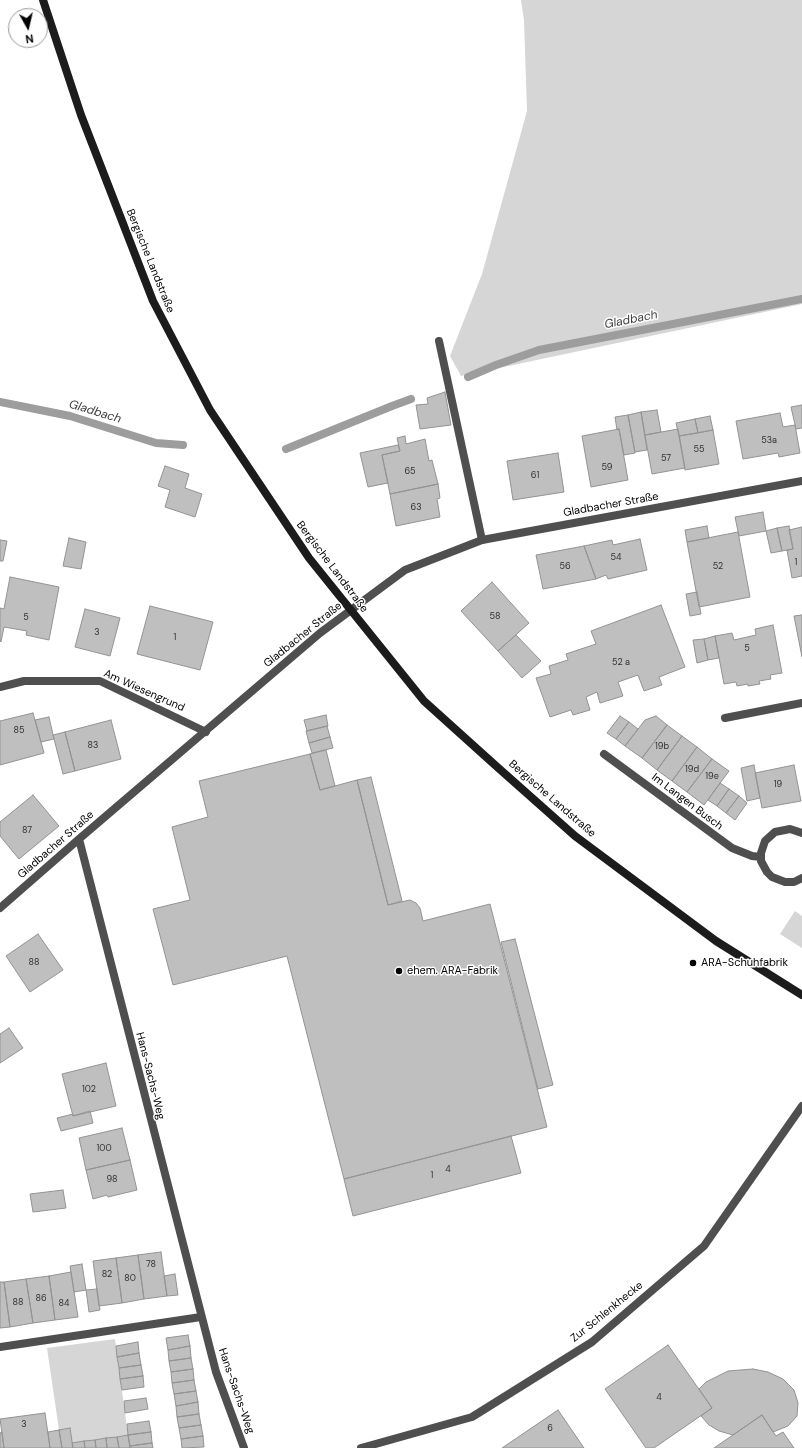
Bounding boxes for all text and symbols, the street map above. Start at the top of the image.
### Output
north arrow [8,8,48,48]
text: N [25,31,34,46]
street label: Bergische Landstraße [123,207,177,315]
water label: Gladbach [603,308,659,332]
water label: Gladbach [67,397,123,427]
house number: 53a [761,436,777,446]
house number: 55 [694,445,704,455]
house number: 57 [661,454,671,464]
house number: 59 [602,463,612,473]
house number: 65 [405,467,415,477]
house number: 61 [531,471,539,481]
street label: Gladbacher Straße [562,490,660,520]
house number: 63 [411,503,421,513]
street label: Bergische Landstraße [293,519,371,615]
house number: 54 [611,553,621,563]
house number: 1 [795,558,797,568]
house number: 56 [559,562,571,572]
house number: 52 [713,562,723,572]
street label: Gladbacher Straße [261,600,345,670]
house number: 58 [490,612,500,622]
house number: 5 [23,613,29,623]
house number: 3 [94,628,100,638]
house number: 1 [174,633,176,643]
house number: 5 [744,644,750,654]
house number: 52 a [612,658,630,668]
street label: Am Wiesengrund [101,667,187,715]
house number: 85 [14,726,24,736]
house number: 83 [88,741,98,751]
house number: 19b [655,742,669,752]
street label: Bergische Landstraße [506,758,598,840]
house number: 19d [685,765,699,775]
street label: Im Langen Busch [649,771,725,833]
house number: 19e [705,772,719,782]
house number: 19 [774,780,782,790]
street label: Gladbacher Straße [15,808,97,882]
house number: 87 [22,826,32,836]
place label: ARA-Schuhfabrik [701,956,788,970]
house number: 88 [29,958,39,968]
marker: ARA-Schuhfabrik [688,958,698,968]
place label: ehem. ARA-Fabrik [407,964,498,978]
marker: ehem. ARA-Fabrik [394,966,404,976]
street label: Hans-Sachs-Weg [133,1031,167,1121]
house number: 102 [82,1085,96,1095]
house number: 100 [96,1144,112,1154]
house number: 4 [445,1165,451,1175]
house number: 1 [431,1171,433,1181]
house number: 98 [107,1175,117,1185]
house number: 78 [146,1260,156,1270]
house number: 82 [102,1270,112,1280]
house number: 80 [124,1274,136,1284]
street label: Zur Schlenkhecke [568,1279,646,1345]
house number: 86 [35,1294,47,1304]
house number: 88 [13,1298,23,1308]
house number: 84 [59,1299,69,1309]
street label: Hans-Sachs-Weg [215,1346,257,1436]
house number: 4 [656,1393,662,1403]
house number: 3 [21,1420,27,1430]
house number: 6 [547,1424,553,1434]

